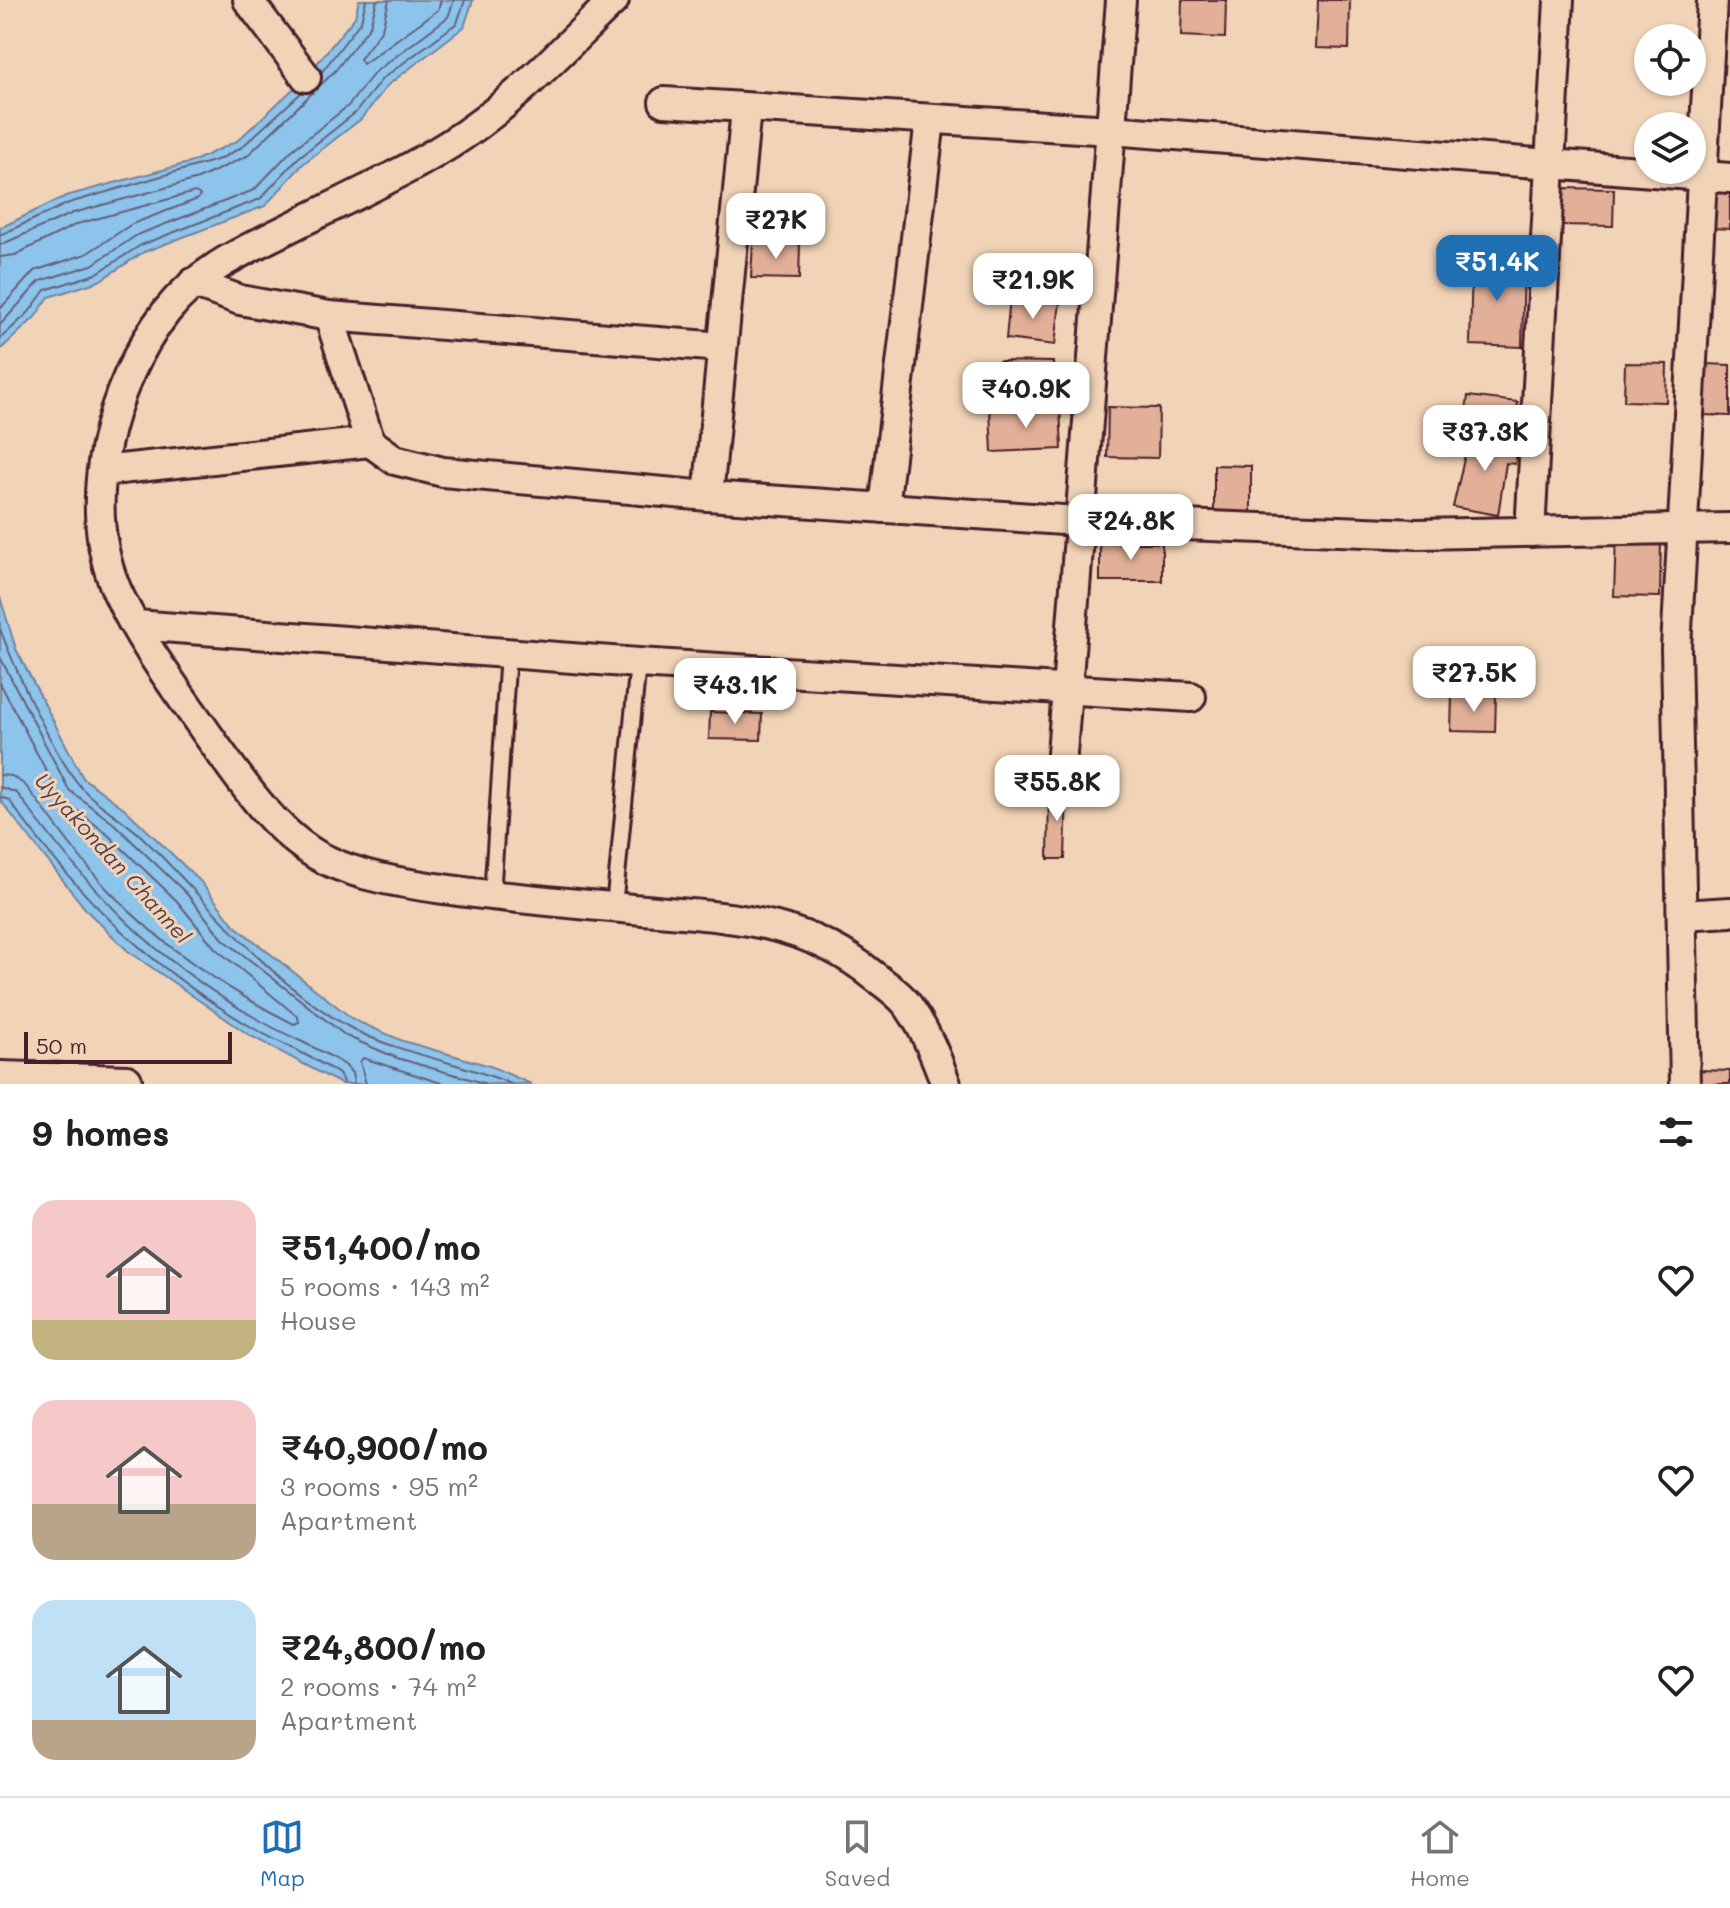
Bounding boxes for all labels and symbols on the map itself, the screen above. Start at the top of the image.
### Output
pin: ₹27K [729,193,823,261]
pin: ₹51.4K [1432,235,1562,303]
pin: ₹21.9K [968,253,1098,321]
pin: ₹40.9K [961,362,1091,430]
pin: ₹37.3K [1420,405,1550,473]
pin: ₹24.8K [1066,494,1196,562]
pin: ₹27.5K [1409,646,1539,714]
pin: ₹43.1K [670,658,800,726]
pin: ₹55.8K [992,755,1122,823]
water label: Uyyakondan Channel [29,766,198,950]
scale bar [24,1028,232,1064]

